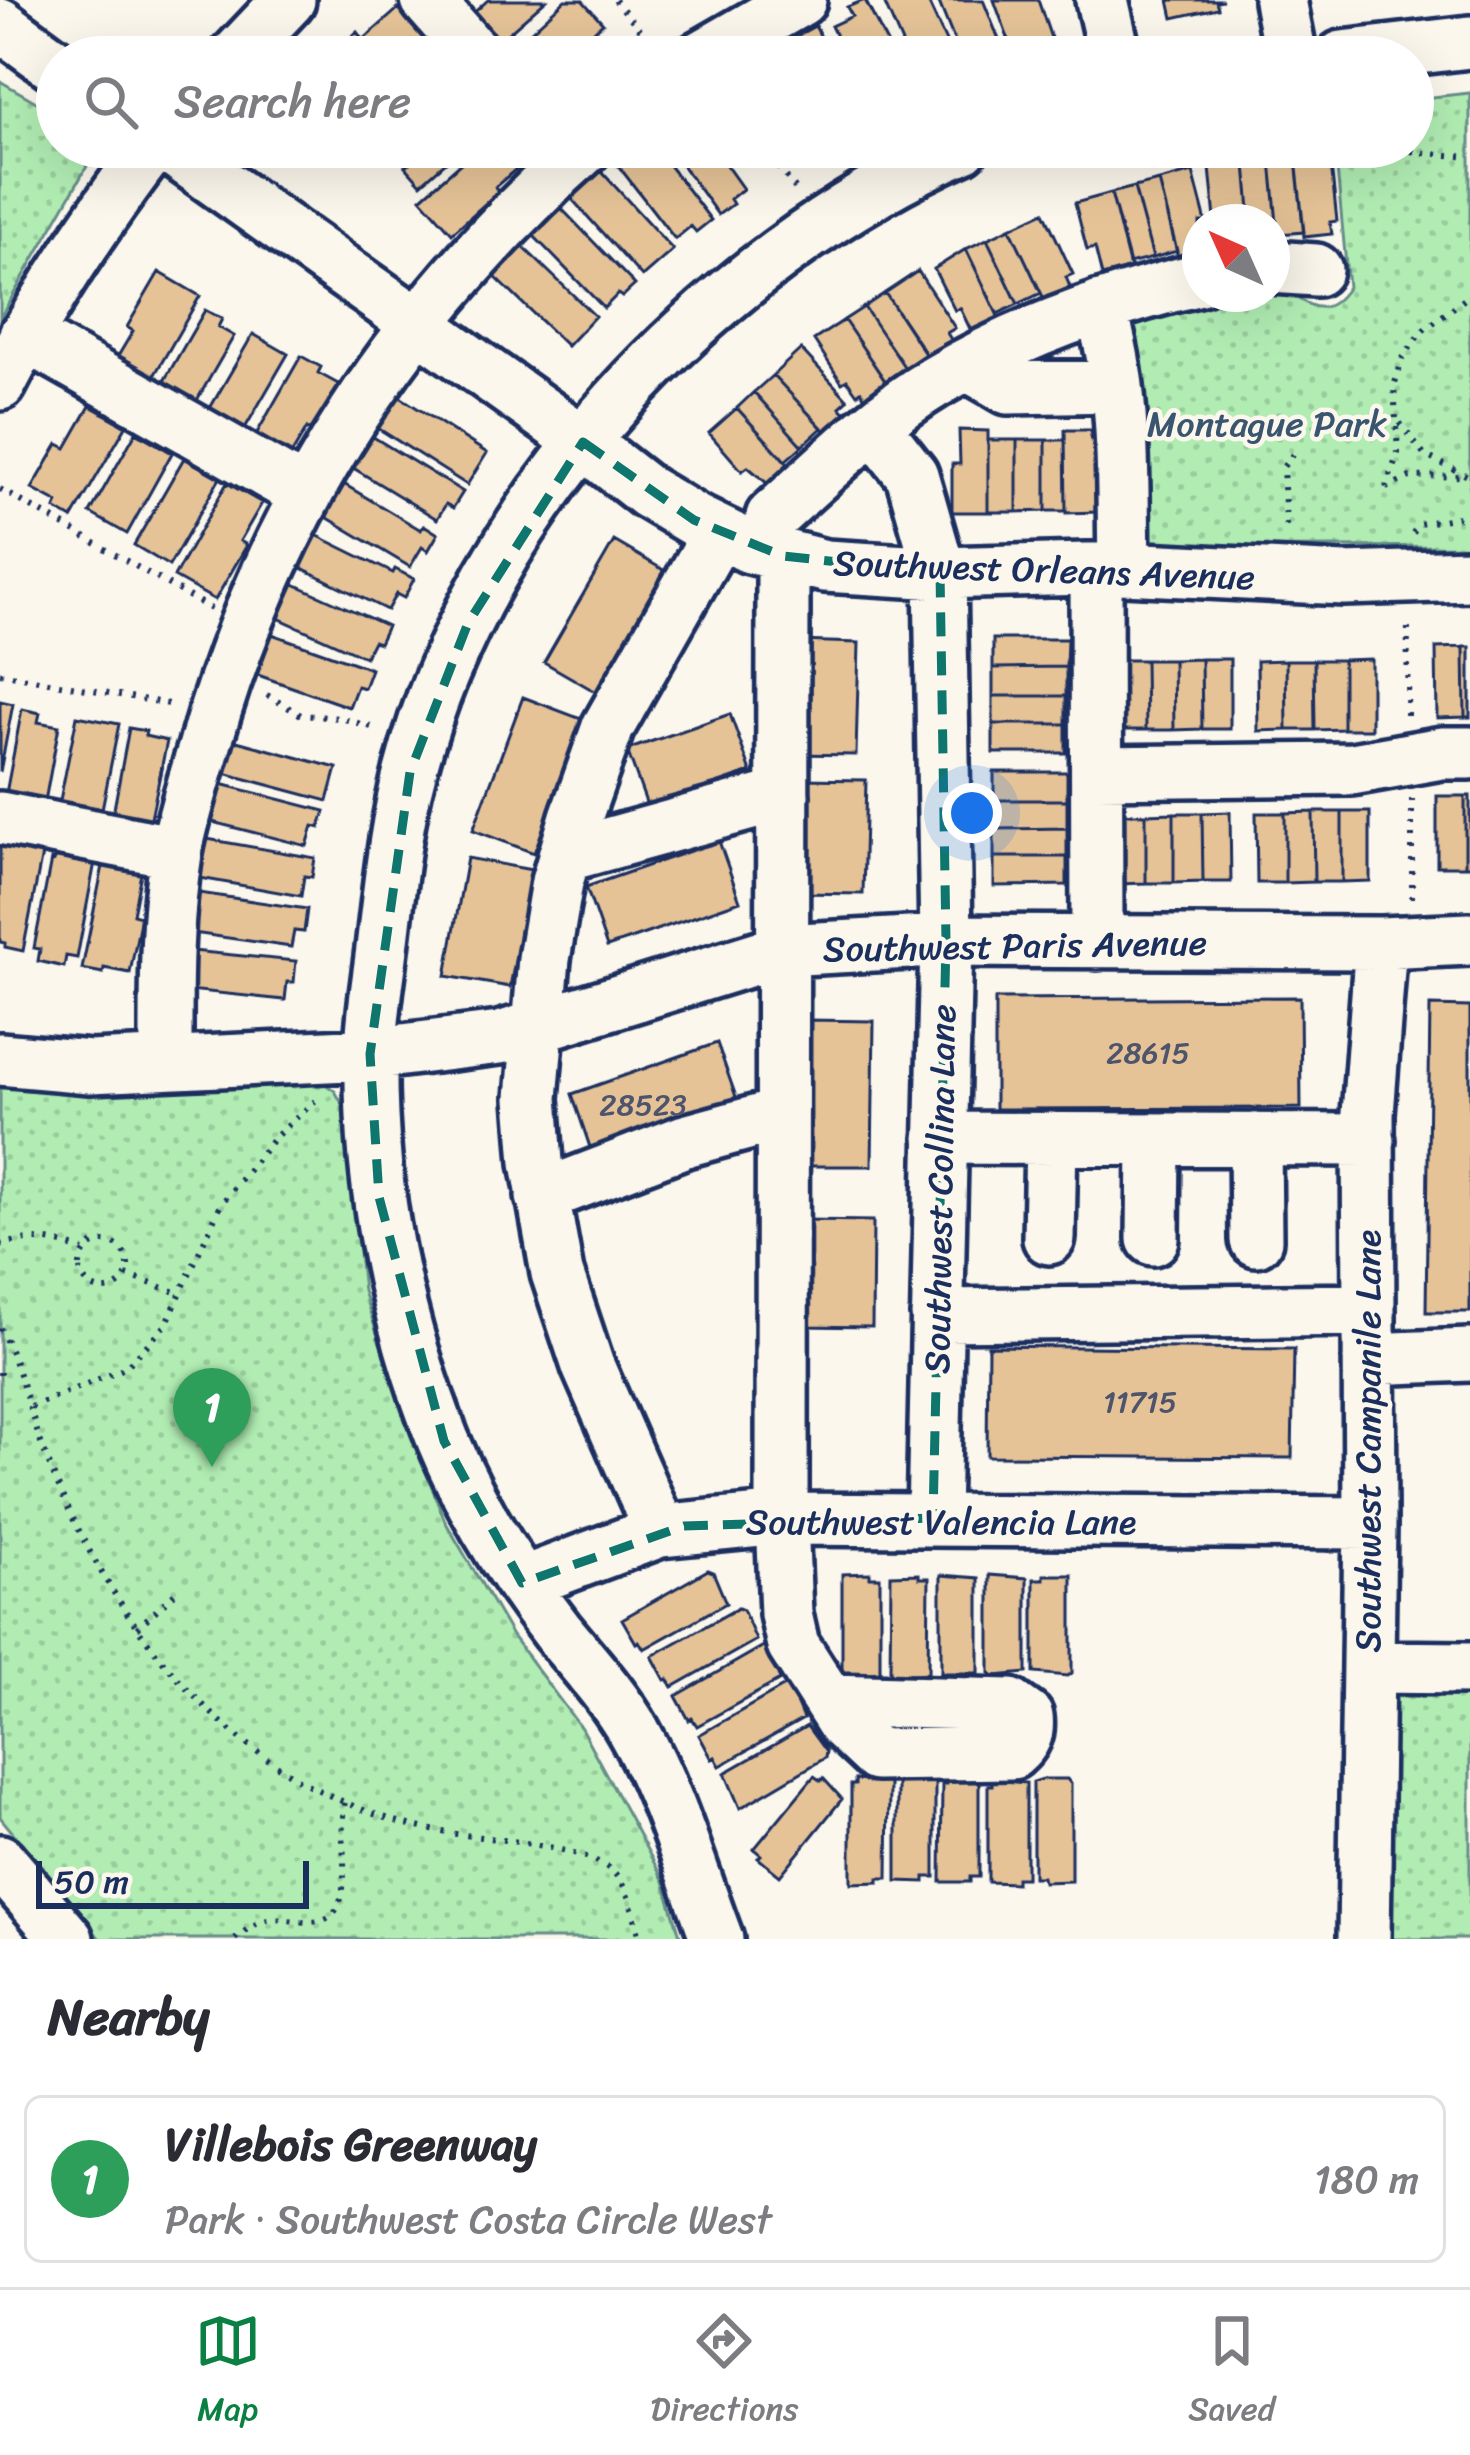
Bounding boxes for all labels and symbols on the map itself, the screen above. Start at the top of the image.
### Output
north arrow [1182,204,1290,312]
park label: Montague Park [1147,392,1387,456]
street label: Southwest Orleans Avenue [832,531,1256,609]
your location [942,783,1002,843]
street label: Southwest Paris Avenue [822,911,1208,981]
street label: Southwest Collina Lane [905,1004,975,1374]
house number: 28615 [1106,1026,1190,1080]
house number: 28523 [599,1078,687,1132]
street label: Southwest Campanile Lane [1336,1230,1400,1652]
pin: 1 [173,1368,251,1467]
house number: 11715 [1103,1375,1177,1429]
street label: Southwest Valencia Lane [746,1490,1136,1554]
scale bar [36,1855,309,1908]

